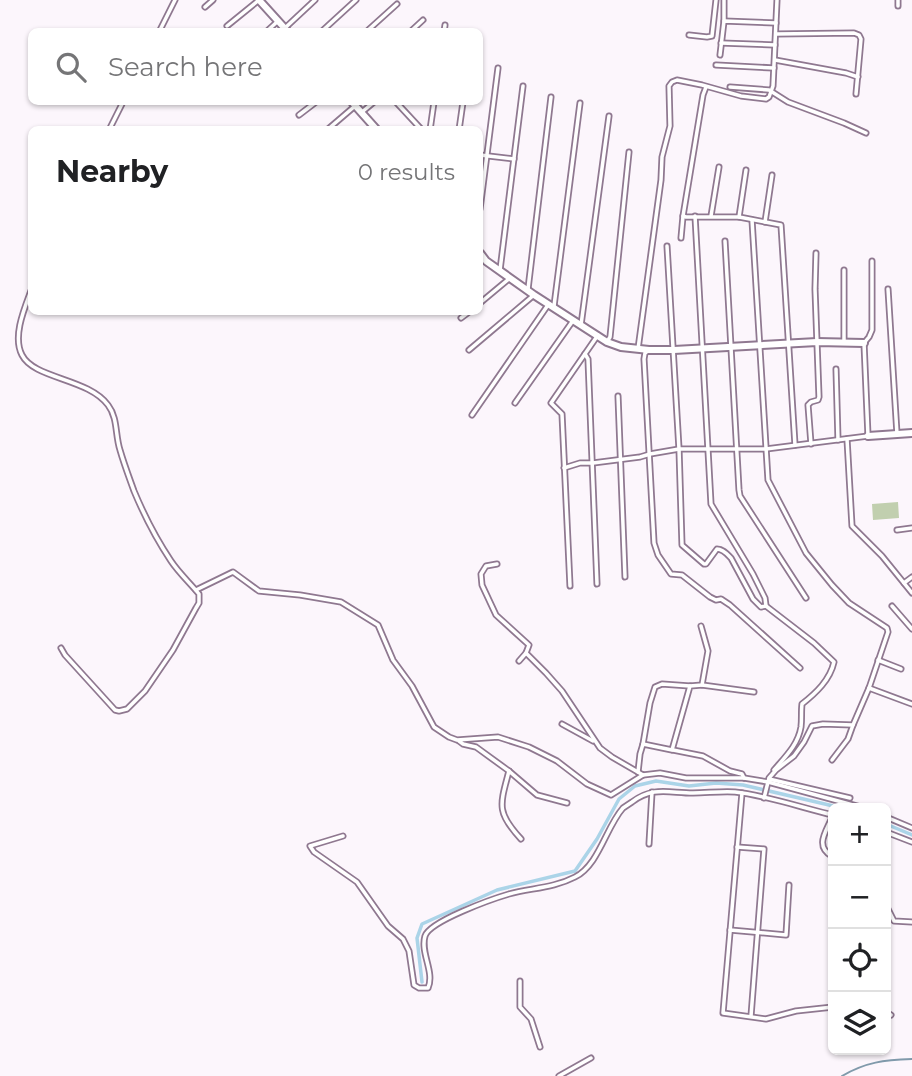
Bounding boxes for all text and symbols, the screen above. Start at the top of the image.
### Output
search box [28,28,483,105]
icon: search [52,48,90,86]
text: Search here [108,51,263,83]
text: Nearby [56,153,168,190]
text: 0 results [358,158,455,186]
map controls [828,803,891,1055]
button: + [828,803,891,866]
button: − [828,866,891,929]
button: locate [828,929,891,992]
button: layers [828,992,891,1055]

